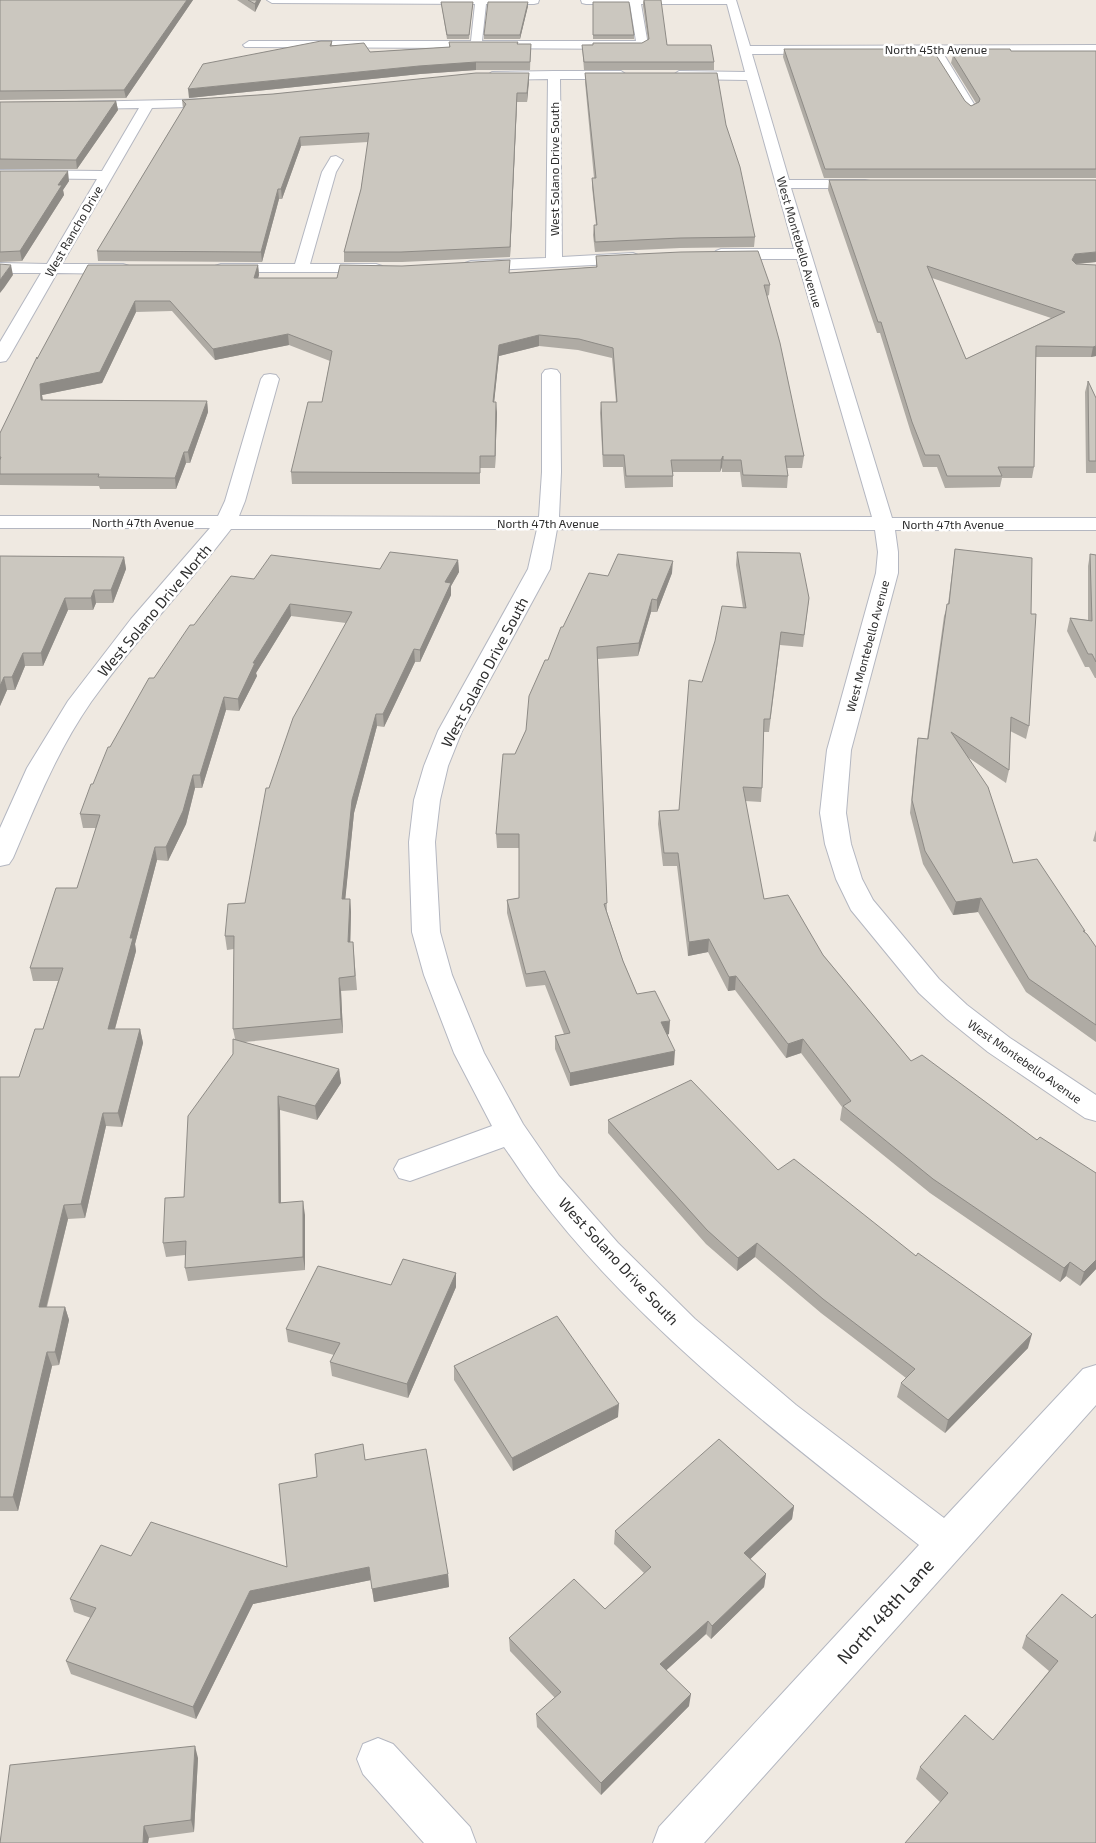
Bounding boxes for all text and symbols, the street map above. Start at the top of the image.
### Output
street label: North 45th Avenue [885,42,987,56]
street label: West Solano Drive South [547,102,561,236]
street label: West Montebello Avenue [775,175,825,309]
street label: West Rancho Drive [41,183,105,279]
street label: North 47th Avenue [92,515,194,529]
street label: North 47th Avenue [497,516,599,530]
street label: North 47th Avenue [902,517,1004,531]
street label: West Solano Drive North [93,540,215,680]
street label: West Montebello Avenue [843,578,891,714]
street label: West Solano Drive South [437,594,531,750]
street label: West Montebello Avenue [965,1016,1085,1106]
street label: West Solano Drive South [555,1194,683,1328]
street label: North 48th Lane [832,1554,938,1668]

